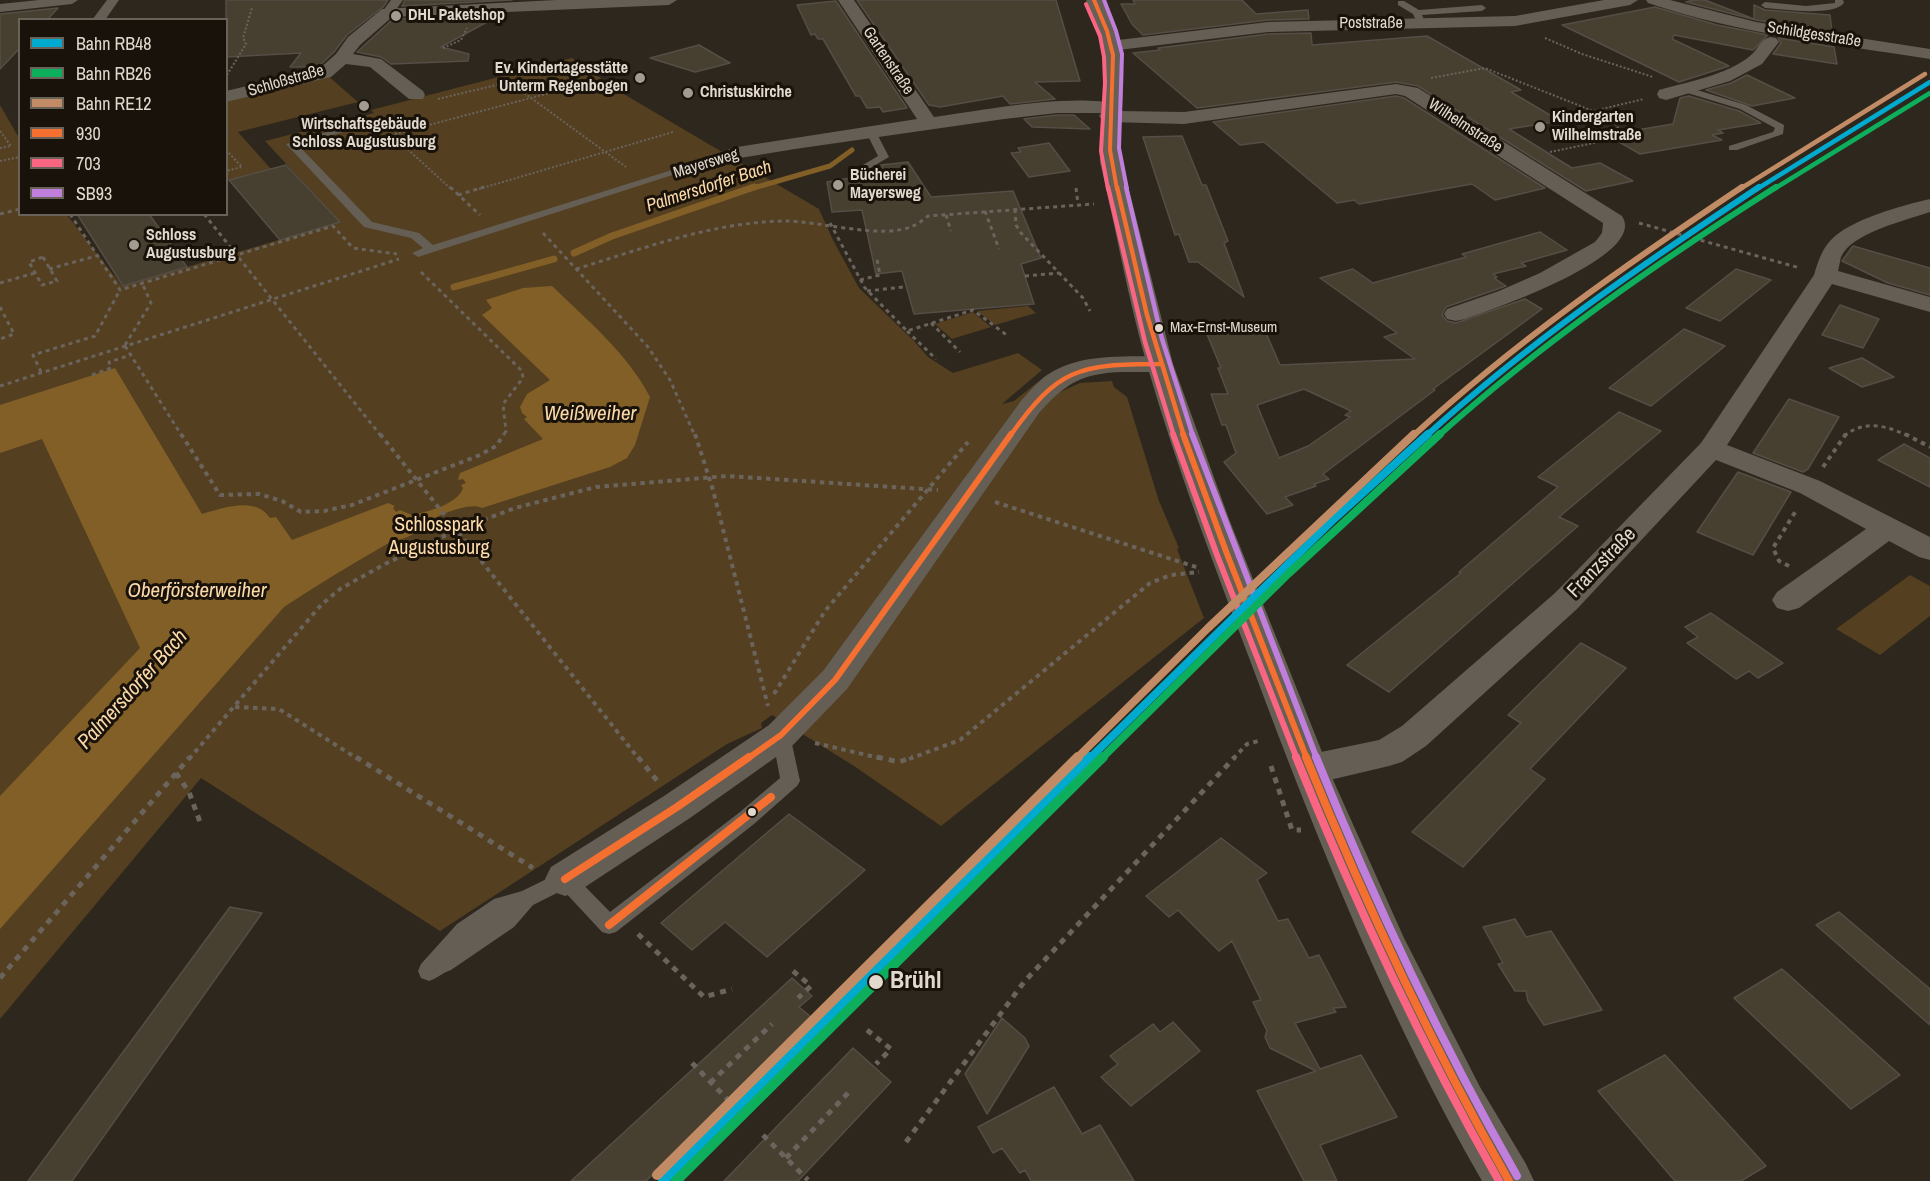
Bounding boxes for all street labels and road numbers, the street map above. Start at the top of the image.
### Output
street label: Poststraße [1339,14,1403,34]
street label: Schildgesstraße [1766,18,1862,52]
street label: Gartenstraße [858,24,918,98]
street label: Schloßstraße [246,61,326,101]
street label: Wilhelmstraße [1424,95,1506,157]
street label: Mayersweg [671,145,741,183]
street label: Franzstraße [1563,523,1641,603]

